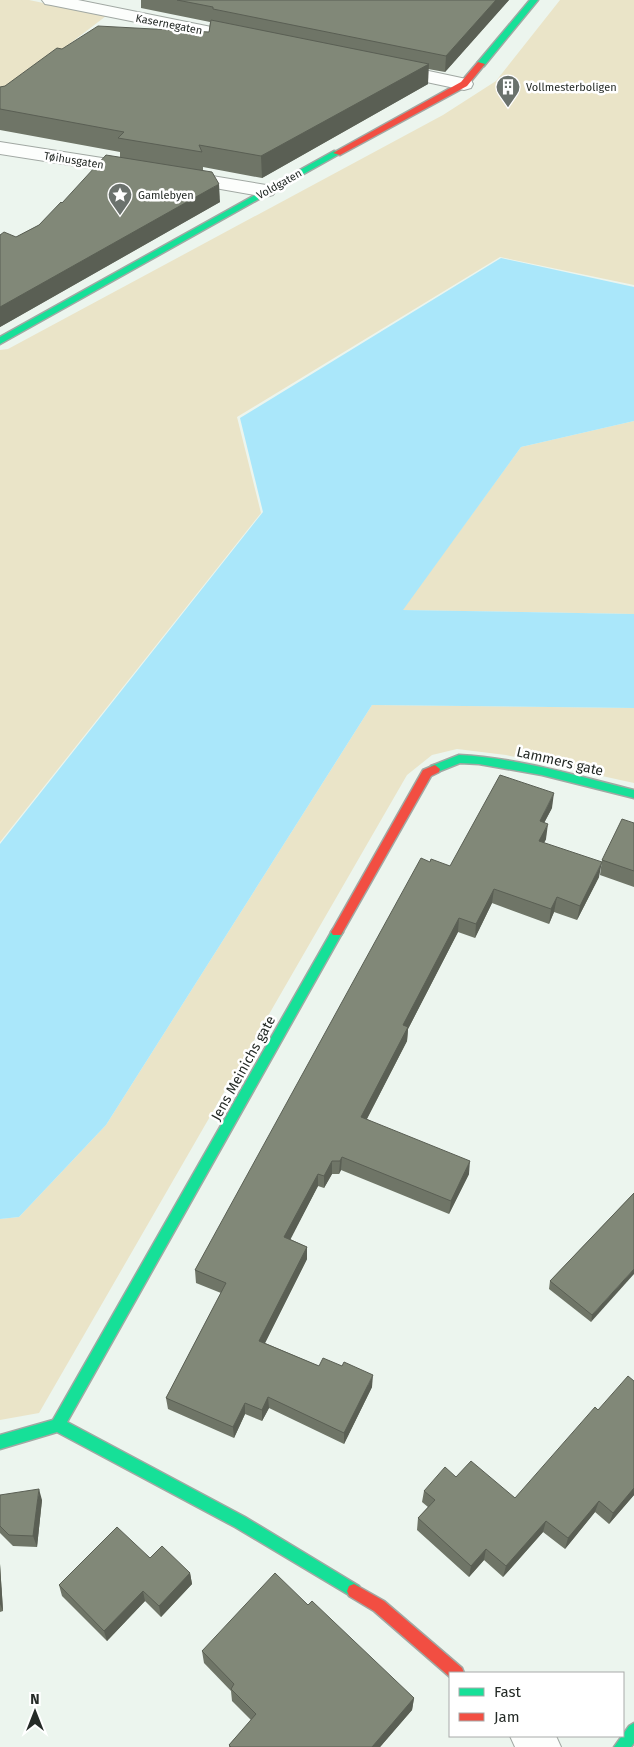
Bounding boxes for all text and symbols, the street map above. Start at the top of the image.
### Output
street label: Kasernegaten [134,12,203,37]
building icon: Vollmesterboligen [495,74,521,108]
place label: Vollmesterboligen [526,81,617,94]
street label: Tøihusgaten [43,149,105,172]
street label: Voldgaten [254,167,304,202]
place icon: Gamlebyen [107,182,133,216]
place label: Gamlebyen [138,189,194,202]
street label: Lammers gate [515,743,605,780]
street label: Jens Meinichs gate [208,1013,279,1124]
legend [449,1672,624,1737]
text: Fast [494,1683,521,1701]
north arrow [10,1687,60,1737]
text: N [30,1691,40,1708]
text: Jam [494,1708,520,1726]

